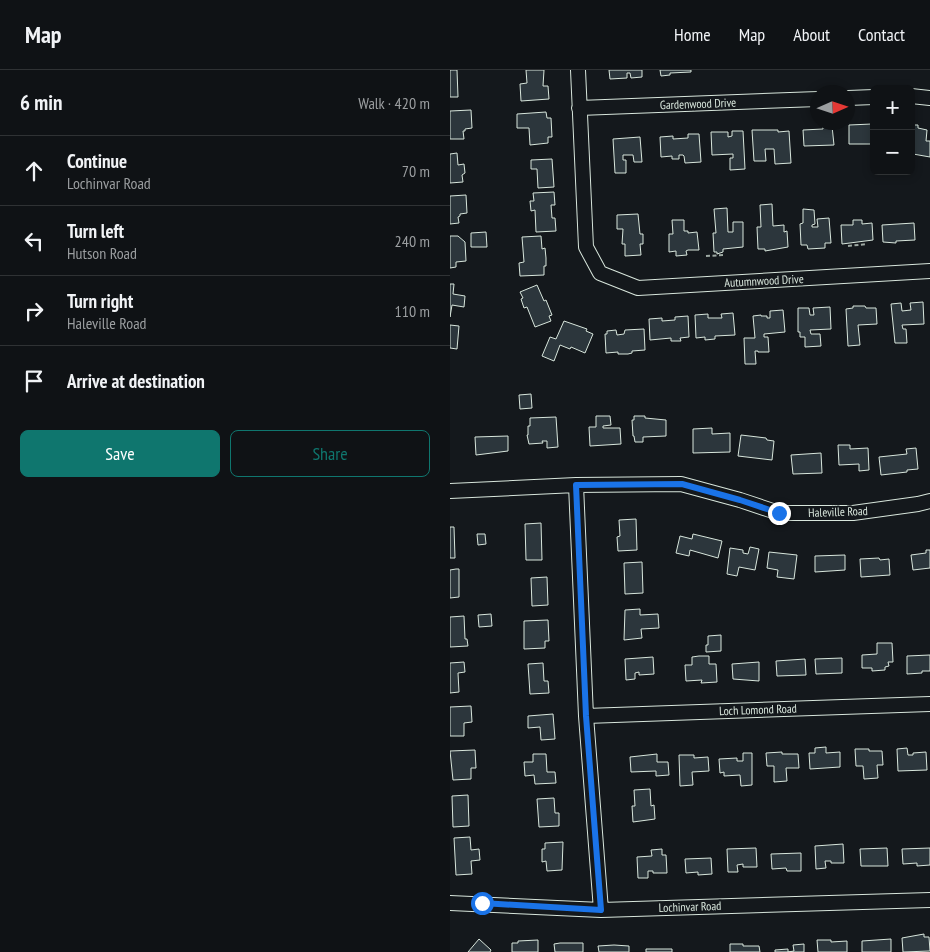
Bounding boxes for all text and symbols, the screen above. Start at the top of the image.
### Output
text: Map [25,19,62,50]
text: Home [674,23,711,46]
text: Map [739,23,765,46]
text: About [793,23,830,46]
text: Contact [858,23,905,46]
north arrow [810,85,855,130]
map controls [870,85,915,175]
button: + [870,85,915,130]
text: 6 min [20,89,62,116]
text: Walk · 420 m [358,93,430,113]
street label: Gardenwood Drive [660,95,736,112]
button: − [870,130,915,175]
text: Continue [67,149,127,173]
icon: ahead [20,157,48,185]
text: 70 m [402,161,430,181]
text: Lochinvar Road [67,173,151,193]
text: Turn left [67,219,124,243]
icon: left [20,227,48,255]
text: 240 m [395,231,430,251]
text: Hutson Road [67,243,137,263]
street label: Autumnwood Drive [724,271,804,290]
text: Turn right [67,289,133,313]
icon: right [20,297,48,325]
text: 110 m [395,301,430,321]
text: Haleville Road [67,313,146,333]
icon: arrive [20,367,48,395]
text: Arrive at destination [67,369,205,393]
button: Save [20,430,220,477]
button: Share [230,430,430,477]
route end [768,502,791,525]
street label: Haleville Road [808,503,868,520]
street label: Loch Lomond Road [719,701,797,718]
route start [471,892,494,915]
street label: Lochinvar Road [658,898,722,915]

